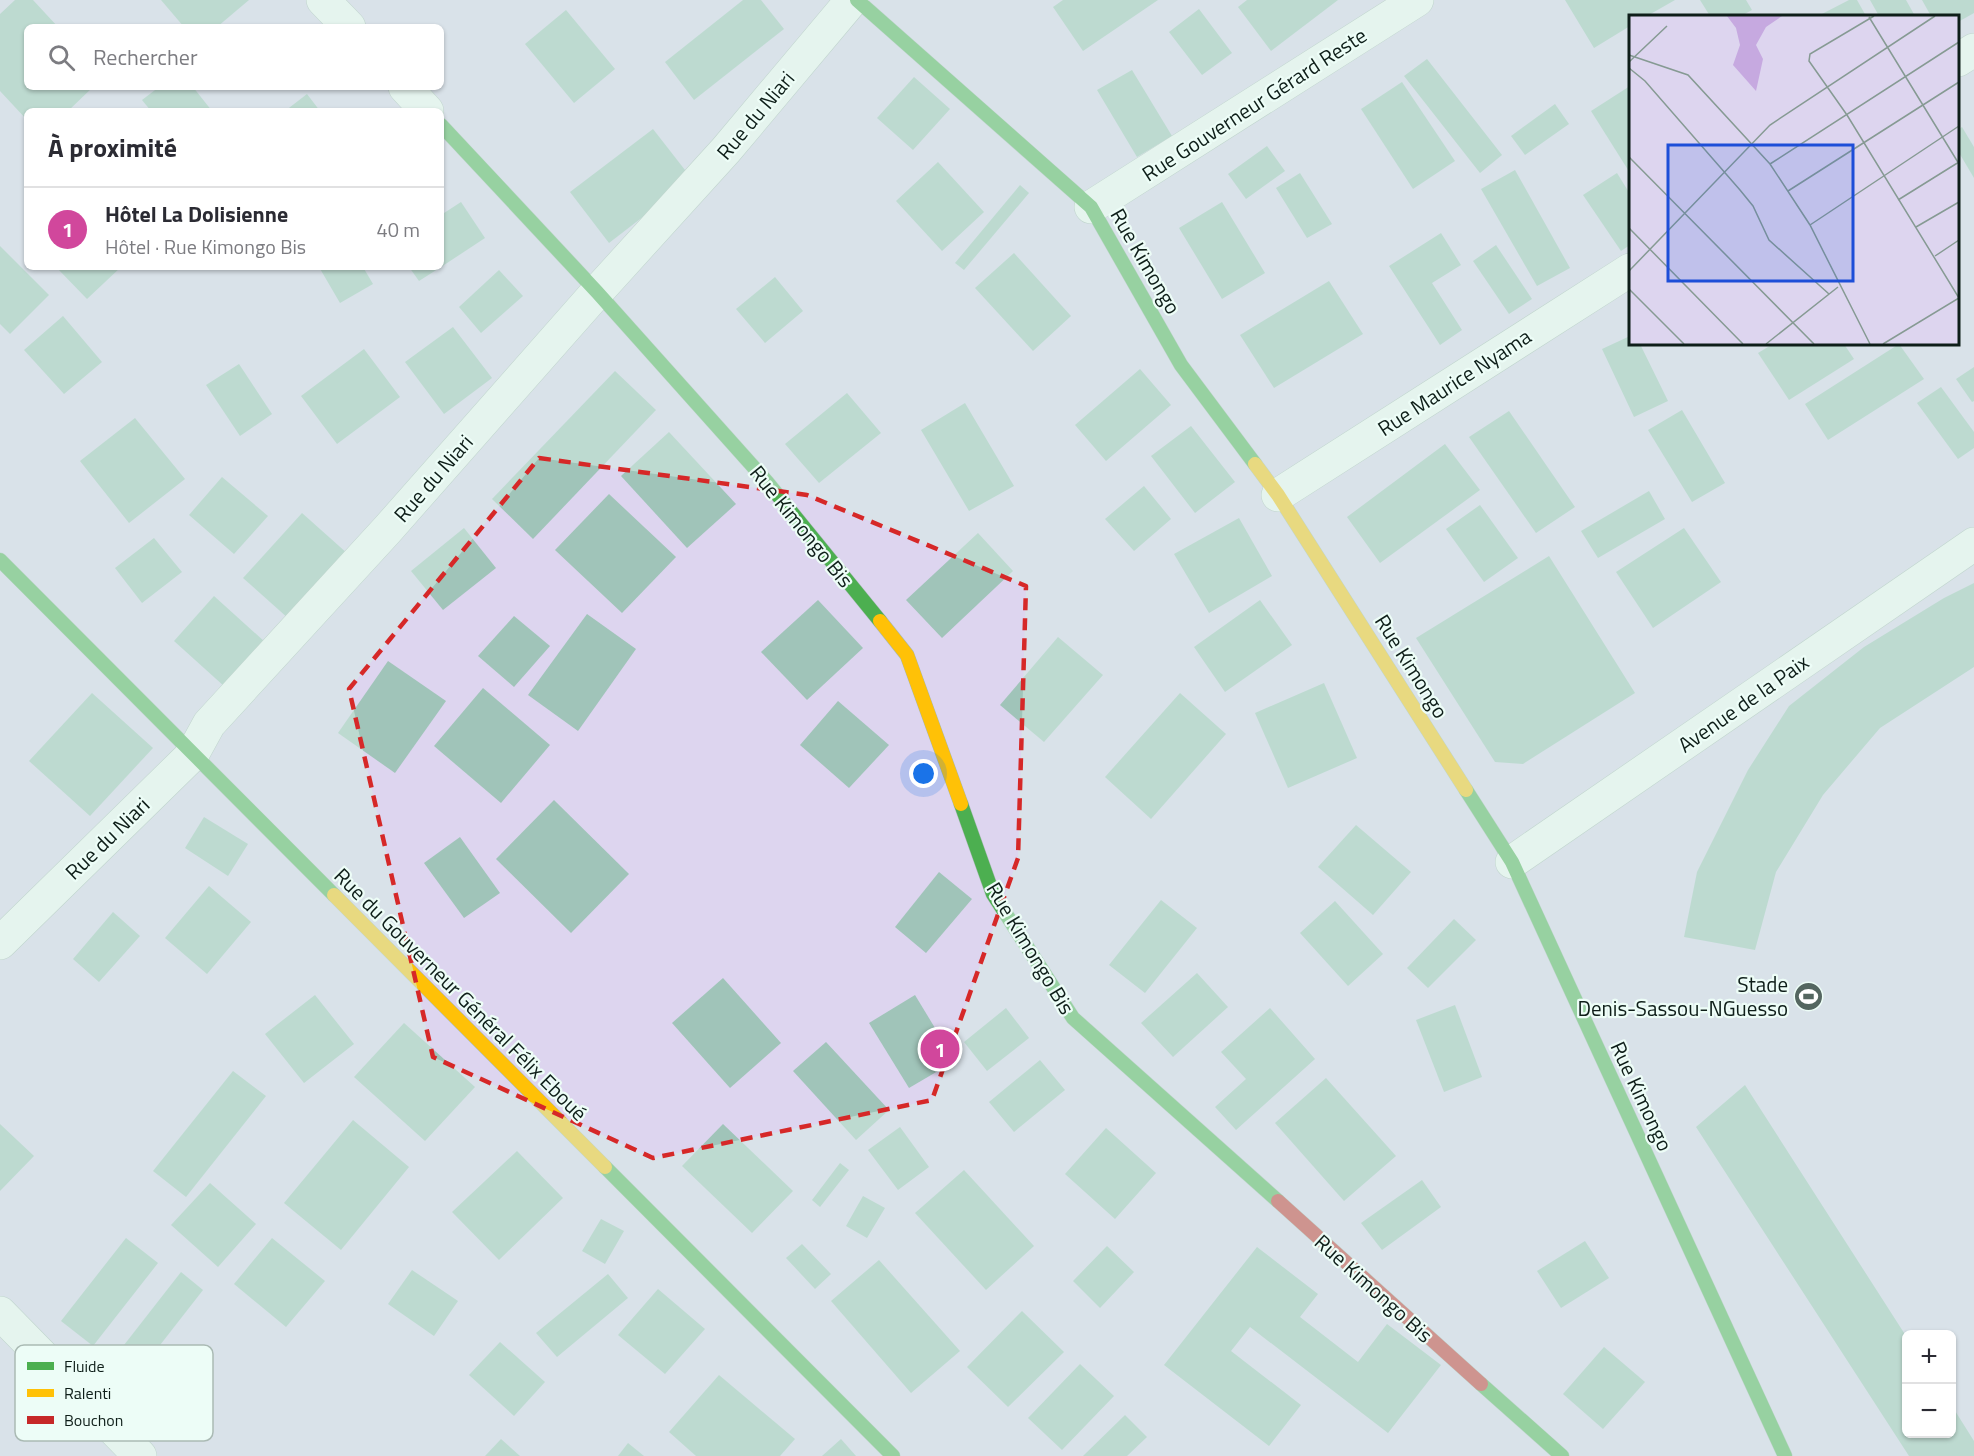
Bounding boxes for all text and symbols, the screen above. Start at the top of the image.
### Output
inset map [1629,15,1959,345]
street label: Rue Gouverneur Gérard Reste [1135,19,1373,189]
search box [24,24,444,90]
text: Rechercher [93,40,198,74]
icon: search [45,41,78,74]
street label: Rue du Niari [708,64,802,166]
text: À proximité [48,128,177,167]
text: Hôtel La Dolisienne [105,197,288,231]
street label: Rue Kimongo [1103,202,1189,320]
text: 1 [62,214,73,245]
text: 40 m [376,214,420,245]
text: Hôtel · Rue Kimongo Bis [105,231,306,262]
street label: Rue Maurice Nyama [1371,320,1538,444]
street label: Rue du Niari [386,427,480,529]
street label: Rue Kimongo Bis [743,458,861,594]
street label: Rue Kimongo [1367,608,1457,724]
street label: Avenue de la Paix [1671,646,1816,760]
your location [909,759,938,788]
street label: Rue du Niari [57,789,157,887]
street label: Rue du Gouverneur Général Félix Eboué [327,860,595,1128]
street label: Rue Kimongo Bis [979,876,1083,1020]
place label: Stade Denis-Sassou-NGuesso [1577,968,1788,1024]
sports icon: Stade Denis-Sassou-NGuesso [1793,980,1825,1012]
pin: 1 [920,1026,960,1072]
street label: Rue Kimongo [1603,1036,1681,1156]
street label: Rue Kimongo Bis [1308,1226,1440,1350]
map controls [1902,1330,1956,1438]
button: + [1902,1330,1956,1384]
legend [15,1345,213,1441]
text: Fluide [64,1354,105,1378]
text: Ralenti [64,1381,111,1405]
button: − [1902,1384,1956,1438]
text: Bouchon [64,1408,123,1432]

